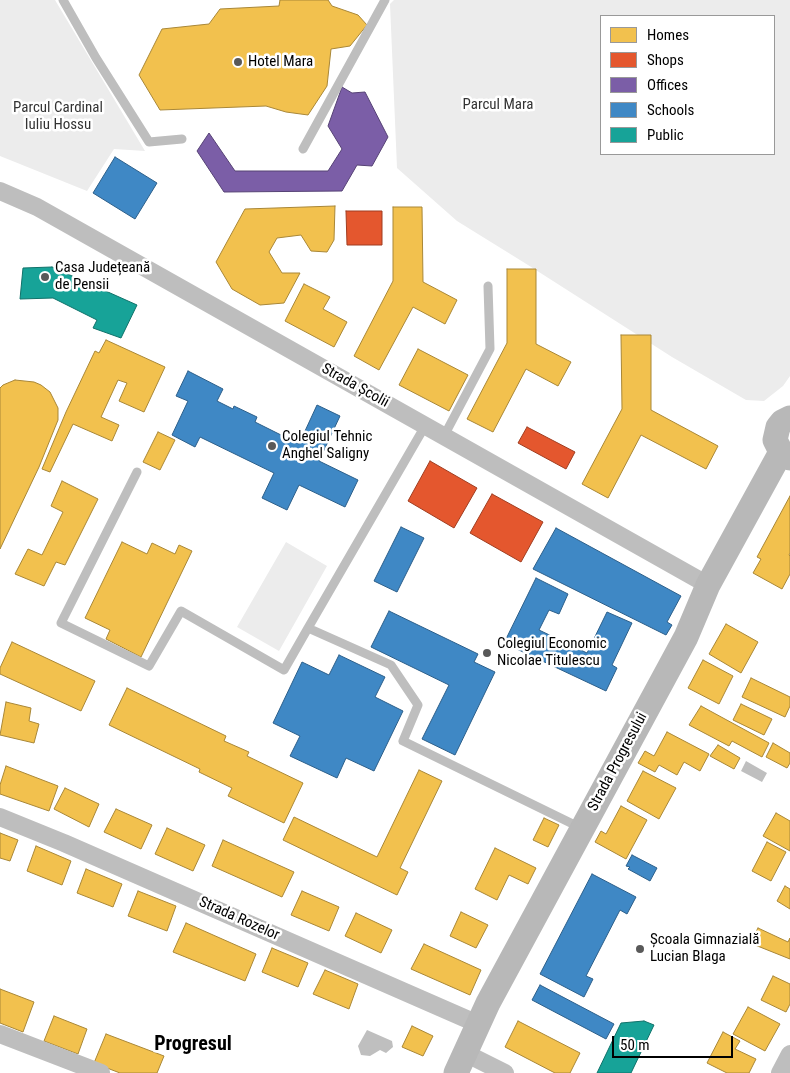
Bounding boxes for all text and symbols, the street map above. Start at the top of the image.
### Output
legend [600,15,775,155]
text: Homes [647,26,689,44]
text: Shops [647,51,684,69]
place label: Hotel Mara [248,53,313,71]
marker: Hotel Mara [232,56,244,68]
text: Offices [647,76,688,94]
park label: Parcul Mara [463,96,533,114]
park label: Parcul Cardinal Iuliu Hossu [13,99,103,134]
text: Schools [647,101,694,119]
text: Public [647,126,684,144]
place label: Casa Județeană de Pensii [55,259,150,294]
marker: Casa Județeană de Pensii [39,271,51,283]
street label: Strada Școlii [318,360,392,412]
place label: Colegiul Tehnic Anghel Saligny [282,428,372,463]
marker: Colegiul Tehnic Anghel Saligny [266,440,278,452]
place label: Colegiul Economic Nicolae Titulescu [497,635,607,670]
marker: Colegiul Economic Nicolae Titulescu [481,647,493,659]
street label: Strada Progresului [584,710,652,814]
street label: Strada Rozelor [196,893,282,945]
place label: Școala Gimnazială Lucian Blaga [650,931,759,966]
marker: Școala Gimnazială Lucian Blaga [634,943,646,955]
scale bar [615,1026,736,1058]
district label: Progresul [154,1033,232,1057]
text: 50 m [620,1036,650,1054]

